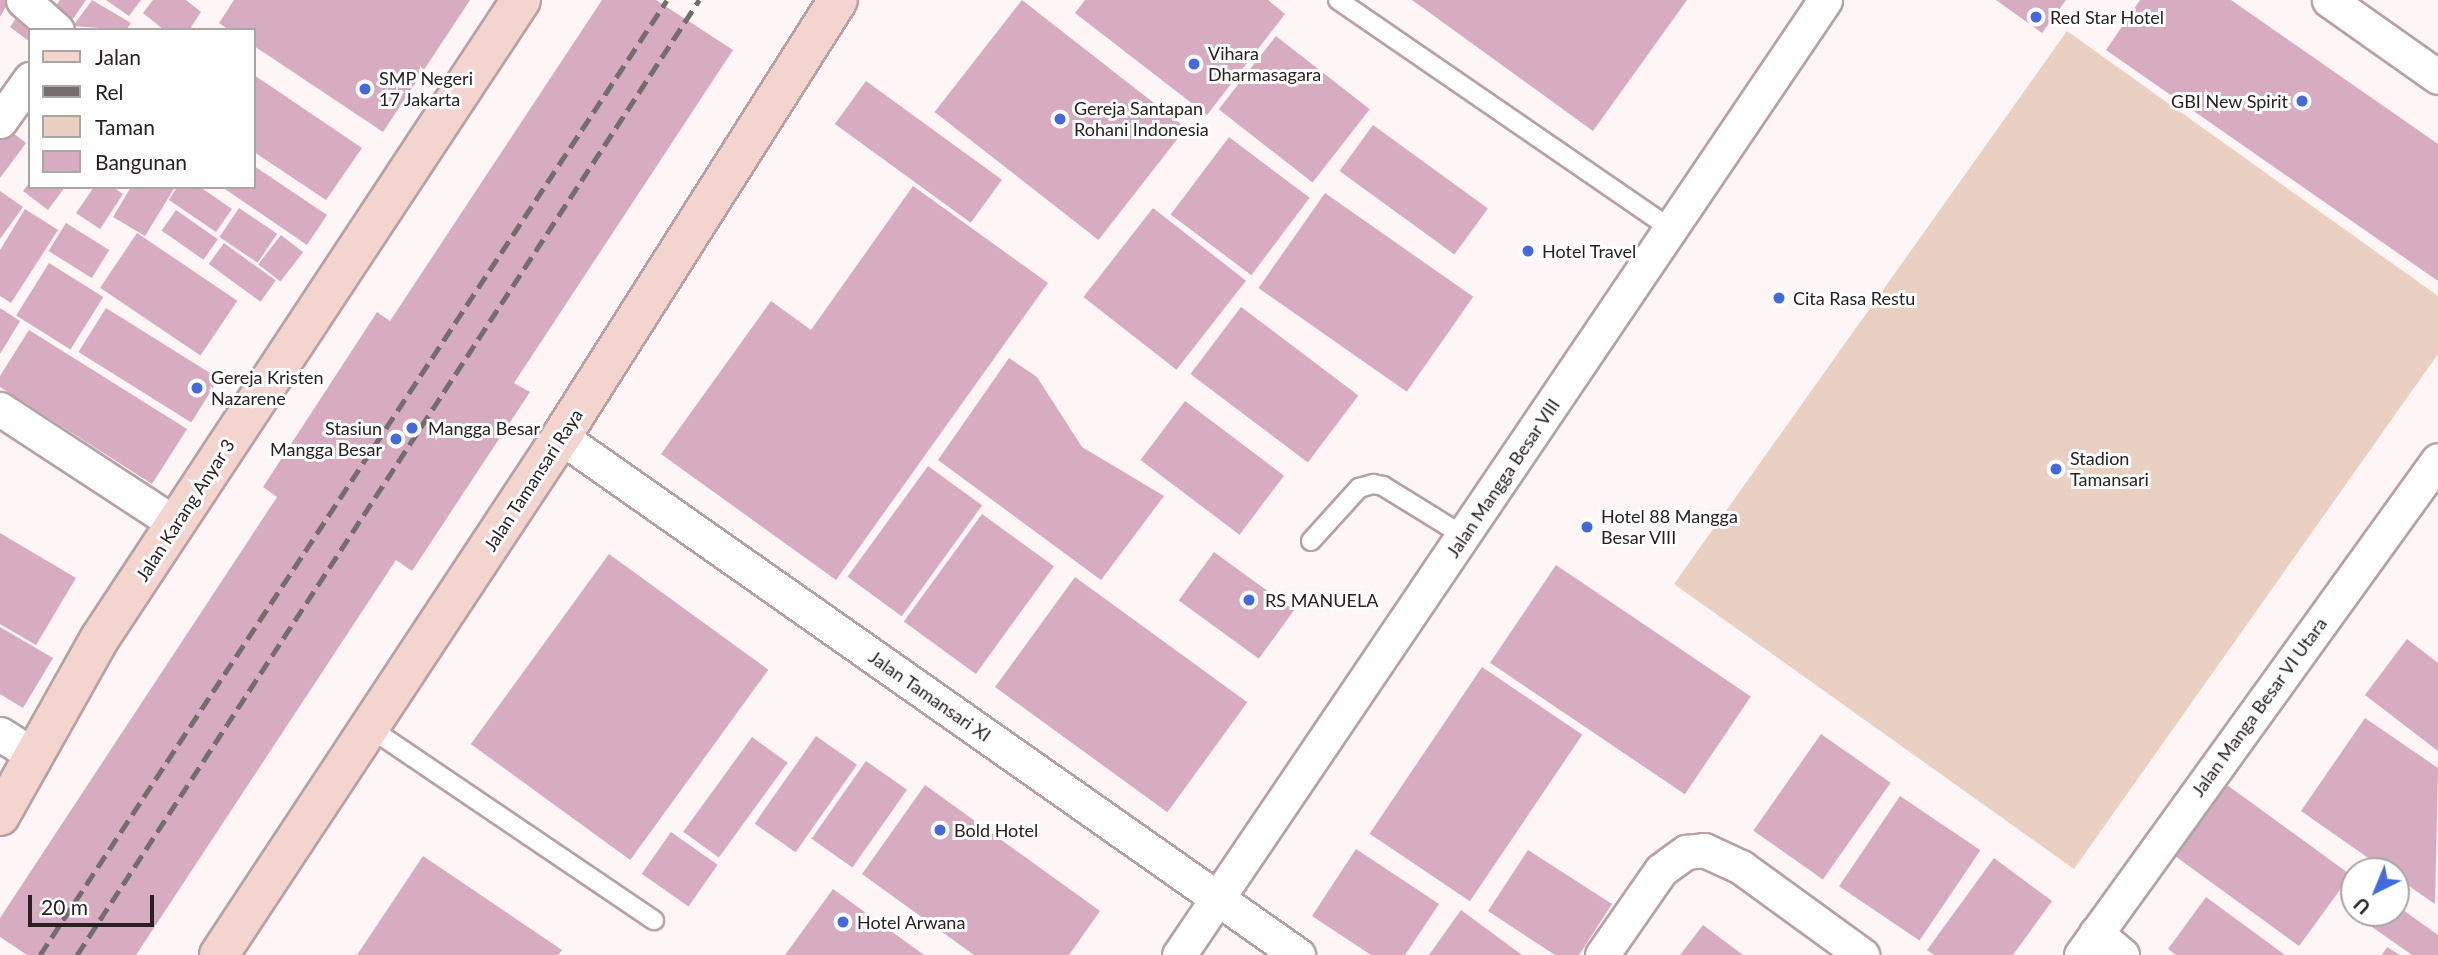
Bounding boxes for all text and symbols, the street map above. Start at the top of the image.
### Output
place label: Red Star Hotel [2050,6,2164,28]
marker: Red Star Hotel [2028,9,2044,25]
legend [28,28,256,189]
place label: Vihara Dharmasagara [1208,43,1321,86]
text: Jalan [95,44,141,69]
marker: Vihara Dharmasagara [1186,56,1202,72]
place label: SMP Negeri 17 Jakarta [379,68,473,110]
text: Rel [95,79,124,104]
marker: SMP Negeri 17 Jakarta [357,81,373,97]
place label: GBI New Spirit [2171,90,2288,112]
marker: GBI New Spirit [2294,93,2310,109]
place label: Gereja Santapan Rohani Indonesia [1074,98,1209,140]
marker: Gereja Santapan Rohani Indonesia [1052,111,1068,127]
text: Taman [95,114,155,139]
text: Bangunan [95,149,187,174]
place label: Hotel Travel [1542,240,1637,262]
marker: Hotel Travel [1520,243,1536,259]
place label: Cita Rasa Restu [1793,287,1915,309]
marker: Cita Rasa Restu [1771,290,1787,306]
place label: Gereja Kristen Nazarene [211,367,324,410]
marker: Gereja Kristen Nazarene [189,380,205,396]
street label: Jalan Mangga Besar VIII [1442,394,1564,562]
street label: Jalan Tamansari Raya [479,405,587,555]
place label: Mangga Besar [428,417,540,439]
place label: Stasiun Mangga Besar [270,418,382,460]
marker: Mangga Besar [402,418,422,438]
marker: Stasiun Mangga Besar [388,431,404,447]
street label: Jalan Karang Anyar 3 [131,435,239,585]
place label: Stadion Tamansari [2070,448,2149,490]
marker: Stadion Tamansari [2048,461,2064,477]
place label: Hotel 88 Mangga Besar VIII [1601,506,1738,548]
marker: Hotel 88 Mangga Besar VIII [1579,519,1595,535]
place label: RS MANUELA [1265,589,1378,611]
marker: RS MANUELA [1239,590,1259,610]
street label: Jalan Manga Besar VI Utara [2187,613,2331,801]
street label: Jalan Tamansari XI [865,646,995,746]
place label: Bold Hotel [954,819,1038,841]
marker: Bold Hotel [932,822,948,838]
north arrow [2340,857,2410,927]
scale bar [32,881,158,925]
text: U [2349,893,2375,919]
text: 20 m [41,894,88,919]
place label: Hotel Arwana [857,911,966,933]
marker: Hotel Arwana [835,914,851,930]

